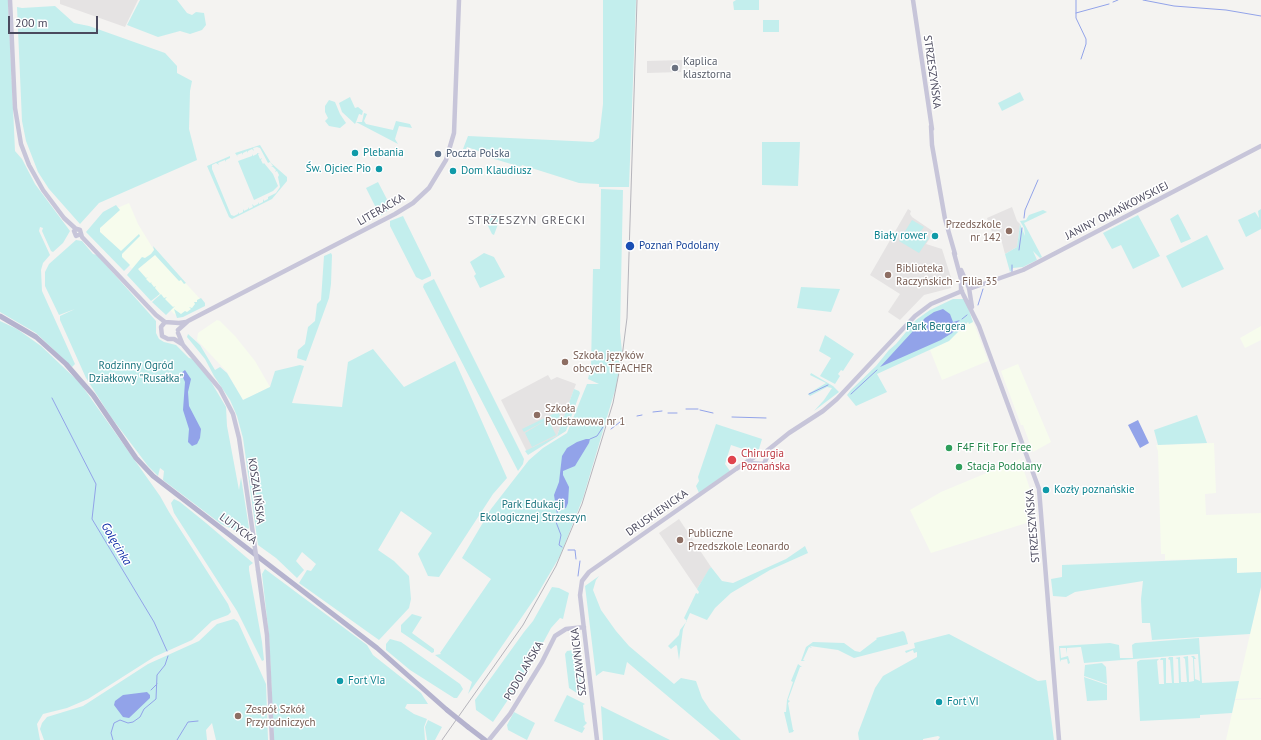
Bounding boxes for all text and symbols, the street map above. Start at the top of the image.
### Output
scale bar [10,8,100,34]
text: 200 m [15,15,48,30]
street label: STRZESZYŃSKA [920,35,944,109]
place label: Kaplica klasztorna [683,55,731,81]
marker: Kaplica klasztorna [670,63,680,73]
place label: Plebania [363,146,404,160]
place label: Poczta Polska [446,147,510,161]
marker: Plebania [350,148,360,158]
marker: Poczta Polska [433,149,443,159]
place label: Św. Ojciec Pio [306,162,371,176]
marker: Św. Ojciec Pio [374,164,384,174]
place label: Dom Klaudiusz [461,164,532,178]
marker: Dom Klaudiusz [448,166,458,176]
street label: JANINY OMAŃKOWSKIEJ [1063,179,1171,243]
street label: LITERACKA [355,191,407,229]
district label: STRZESZYN GRECKI [468,214,586,228]
place label: Przedszkole nr 142 [946,218,1001,244]
marker: Przedszkole nr 142 [1004,226,1014,236]
place label: Biały rower [874,229,927,243]
marker: Biały rower [930,231,940,241]
place label: Poznań Podolany [639,239,719,253]
marker: Poznań Podolany [624,240,636,252]
place label: Biblioteka Raczyńskich - Filia 35 [896,262,997,288]
marker: Biblioteka Raczyńskich - Filia 35 [883,270,893,280]
park label: Park Bergera [906,320,966,334]
place label: Szkoła języków obcych TEACHER [573,349,653,375]
marker: Szkoła języków obcych TEACHER [560,357,570,367]
park label: Rodzinny Ogród Działkowy "Rusałka" [89,359,183,385]
place label: Szkoła Podstawowa nr 1 [545,402,625,428]
marker: Szkoła Podstawowa nr 1 [532,410,542,420]
place label: F4F Fit For Free [957,441,1031,455]
marker: F4F Fit For Free [944,443,954,453]
place label: Chirurgia Poznańska [741,447,790,473]
marker: Chirurgia Poznańska [726,454,738,466]
street label: KOSZALIŃSKA [245,457,267,525]
place label: Stacja Podolany [967,460,1042,474]
marker: Stacja Podolany [954,462,964,472]
place label: Kozły poznańskie [1054,483,1135,497]
marker: Kozły poznańskie [1041,485,1051,495]
street label: DRUSKIENICKA [624,487,690,539]
street label: STRZESZYŃSKA [1023,489,1043,563]
park label: Park Edukacji Ekologicznej Strzeszyn [480,498,586,524]
street label: LUTYCKA [217,511,259,547]
water label: Golęcinka [98,520,134,568]
place label: Publiczne Przedszkole Leonardo [688,527,789,553]
marker: Publiczne Przedszkole Leonardo [675,535,685,545]
street label: SZCZAWNICKA [568,627,590,697]
street label: PODOLAŃSKA [502,639,546,703]
place label: Fort VIa [348,674,385,688]
marker: Fort VIa [335,676,345,686]
place label: Fort VI [947,695,979,709]
marker: Fort VI [934,697,944,707]
place label: Zespół Szkół Przyrodniczych [246,703,316,729]
marker: Zespół Szkół Przyrodniczych [233,711,243,721]

